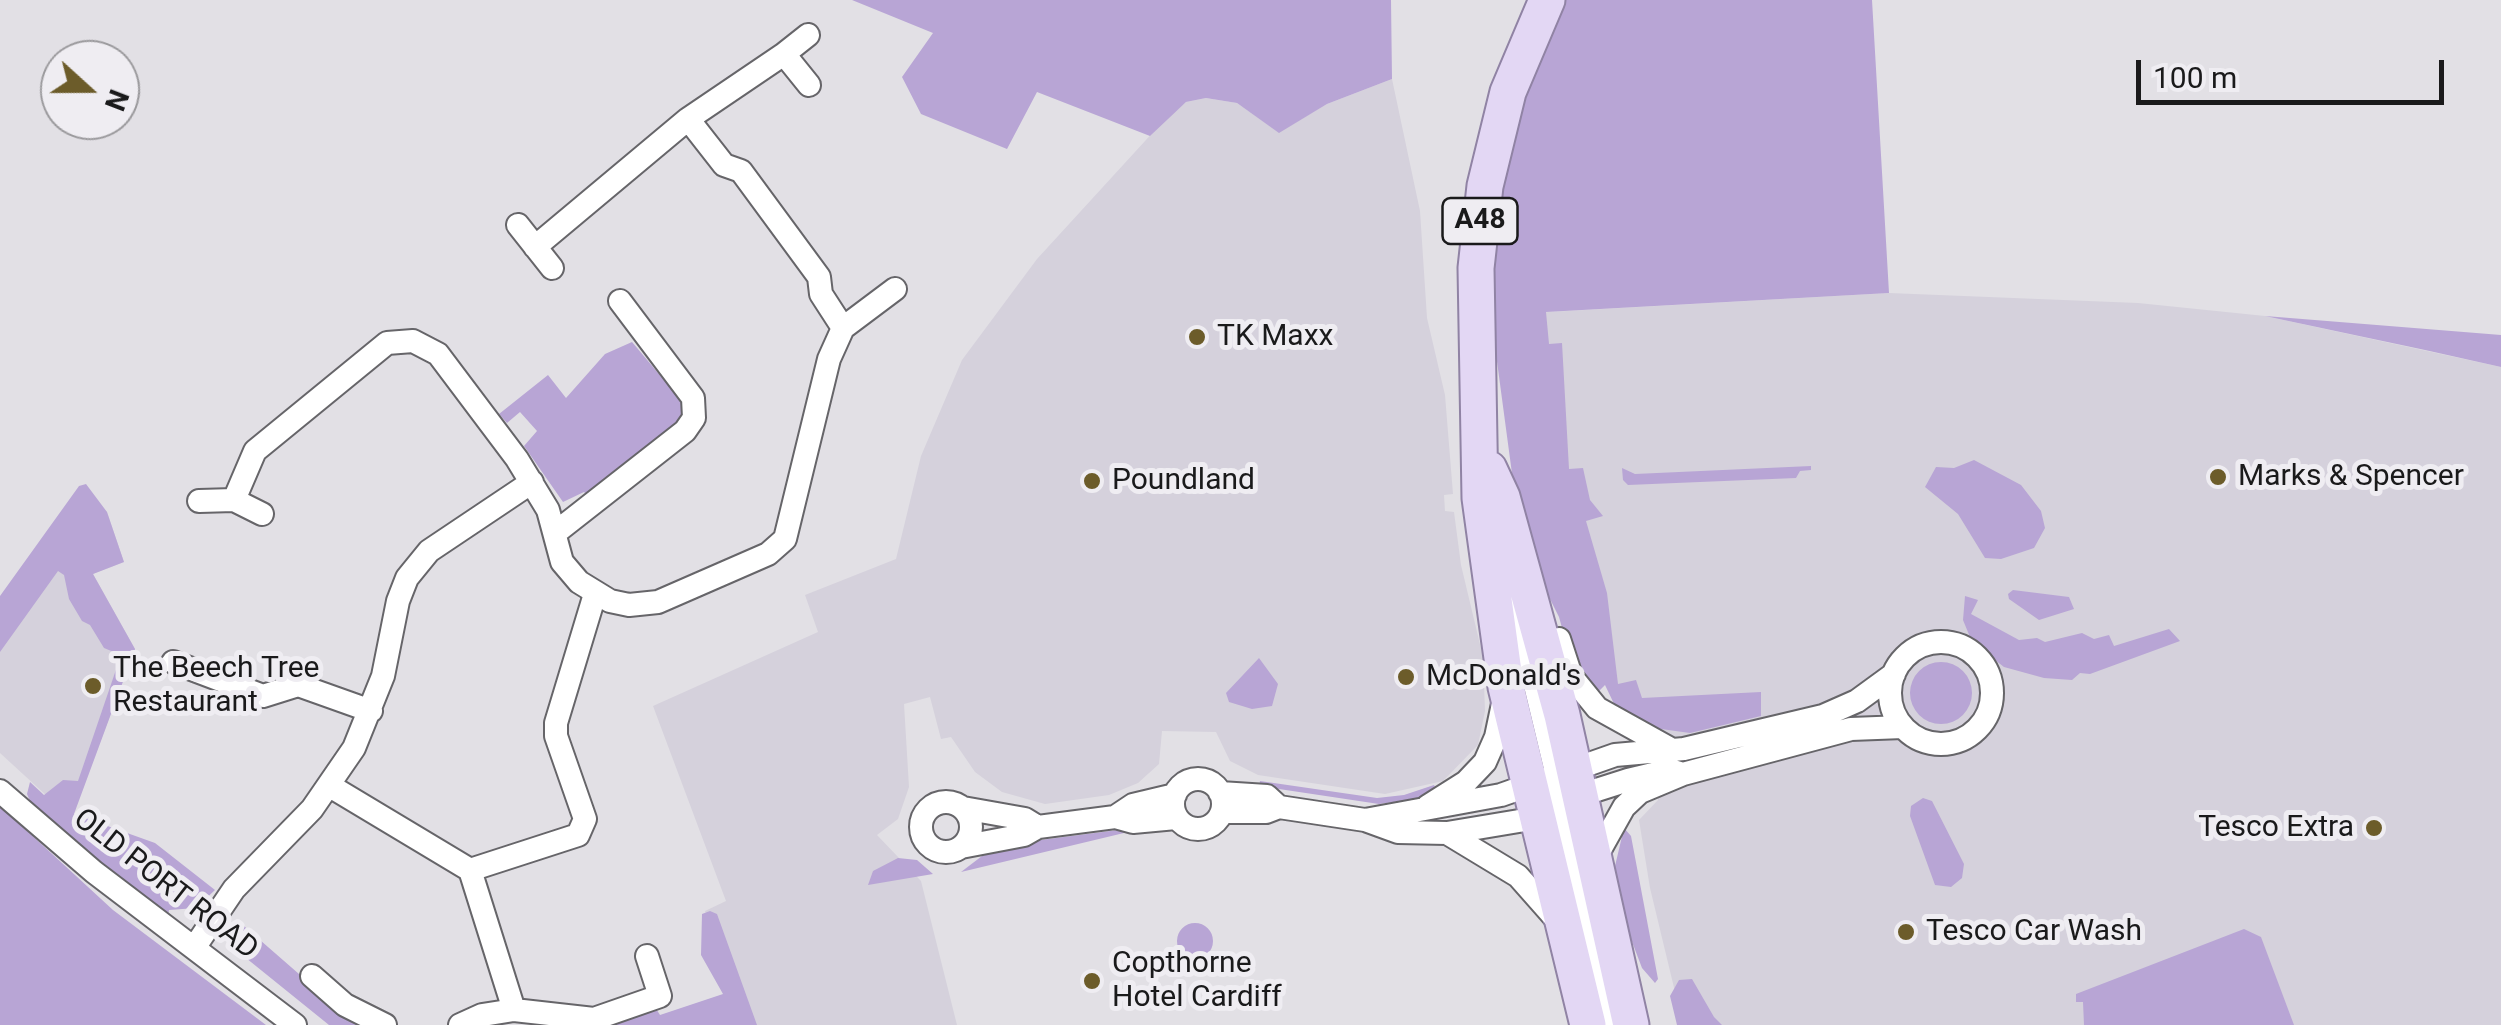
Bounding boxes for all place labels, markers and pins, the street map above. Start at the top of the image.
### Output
place label: TK Maxx [1217,319,1333,355]
marker: TK Maxx [1186,326,1208,348]
place label: Marks & Spencer [2238,459,2464,495]
place label: Poundland [1112,463,1255,499]
marker: Marks & Spencer [2207,466,2229,488]
marker: Poundland [1081,470,1103,492]
place label: The Beech Tree Restaurant [113,651,319,722]
place label: McDonald's [1426,659,1581,695]
marker: McDonald's [1395,666,1417,688]
marker: The Beech Tree Restaurant [82,675,104,697]
place label: Tesco Extra [2198,810,2354,846]
marker: Tesco Extra [2363,817,2385,839]
place label: Tesco Car Wash [1926,914,2142,950]
marker: Tesco Car Wash [1895,921,1917,943]
place label: Copthorne Hotel Cardiff [1112,946,1282,1016]
marker: Copthorne Hotel Cardiff [1081,970,1103,992]

